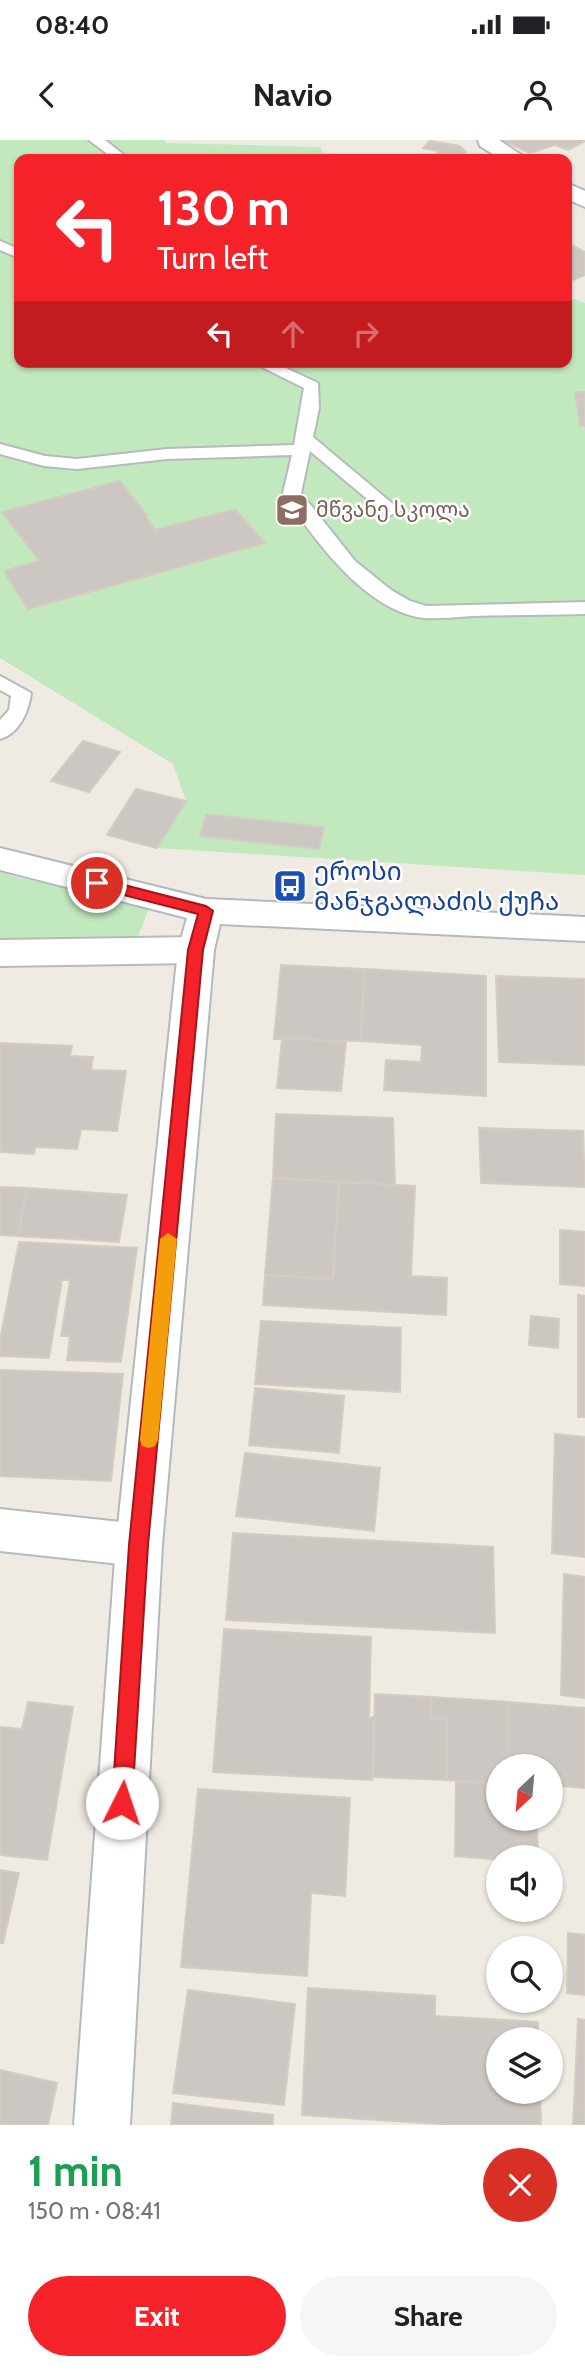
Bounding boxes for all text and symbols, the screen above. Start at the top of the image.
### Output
text: 08:40 [35,9,109,41]
text: Navio [253,75,332,114]
icon: back [28,76,66,114]
icon: person [519,76,557,114]
text: 130 m [157,178,290,237]
icon: left [42,182,133,273]
text: Turn left [157,238,268,277]
icon: left [201,315,239,353]
icon: ahead [274,315,312,353]
icon: right [347,315,385,353]
school or university icon: მწვანე სკოლა [273,491,311,529]
place label: მწვანე სკოლა [316,497,470,523]
pin [67,853,127,913]
place label: ეროსი მანჯგალაძის ქუჩა [314,855,559,917]
icon: arrive [78,864,116,902]
bus stop icon: ეროსი მანჯგალაძის ქუჩა [271,867,309,905]
north arrow [486,1754,564,1830]
map controls [486,1754,563,2104]
position arrow [85,1766,159,1840]
button: sound [486,1845,563,1922]
button: search [486,1936,563,2013]
button: layers [486,2027,563,2104]
text: 1 min [28,2145,123,2197]
button: close [483,2148,557,2222]
text: 150 m · 08:41 [28,2197,161,2225]
button: Exit [28,2276,286,2356]
button: Share [300,2276,557,2356]

